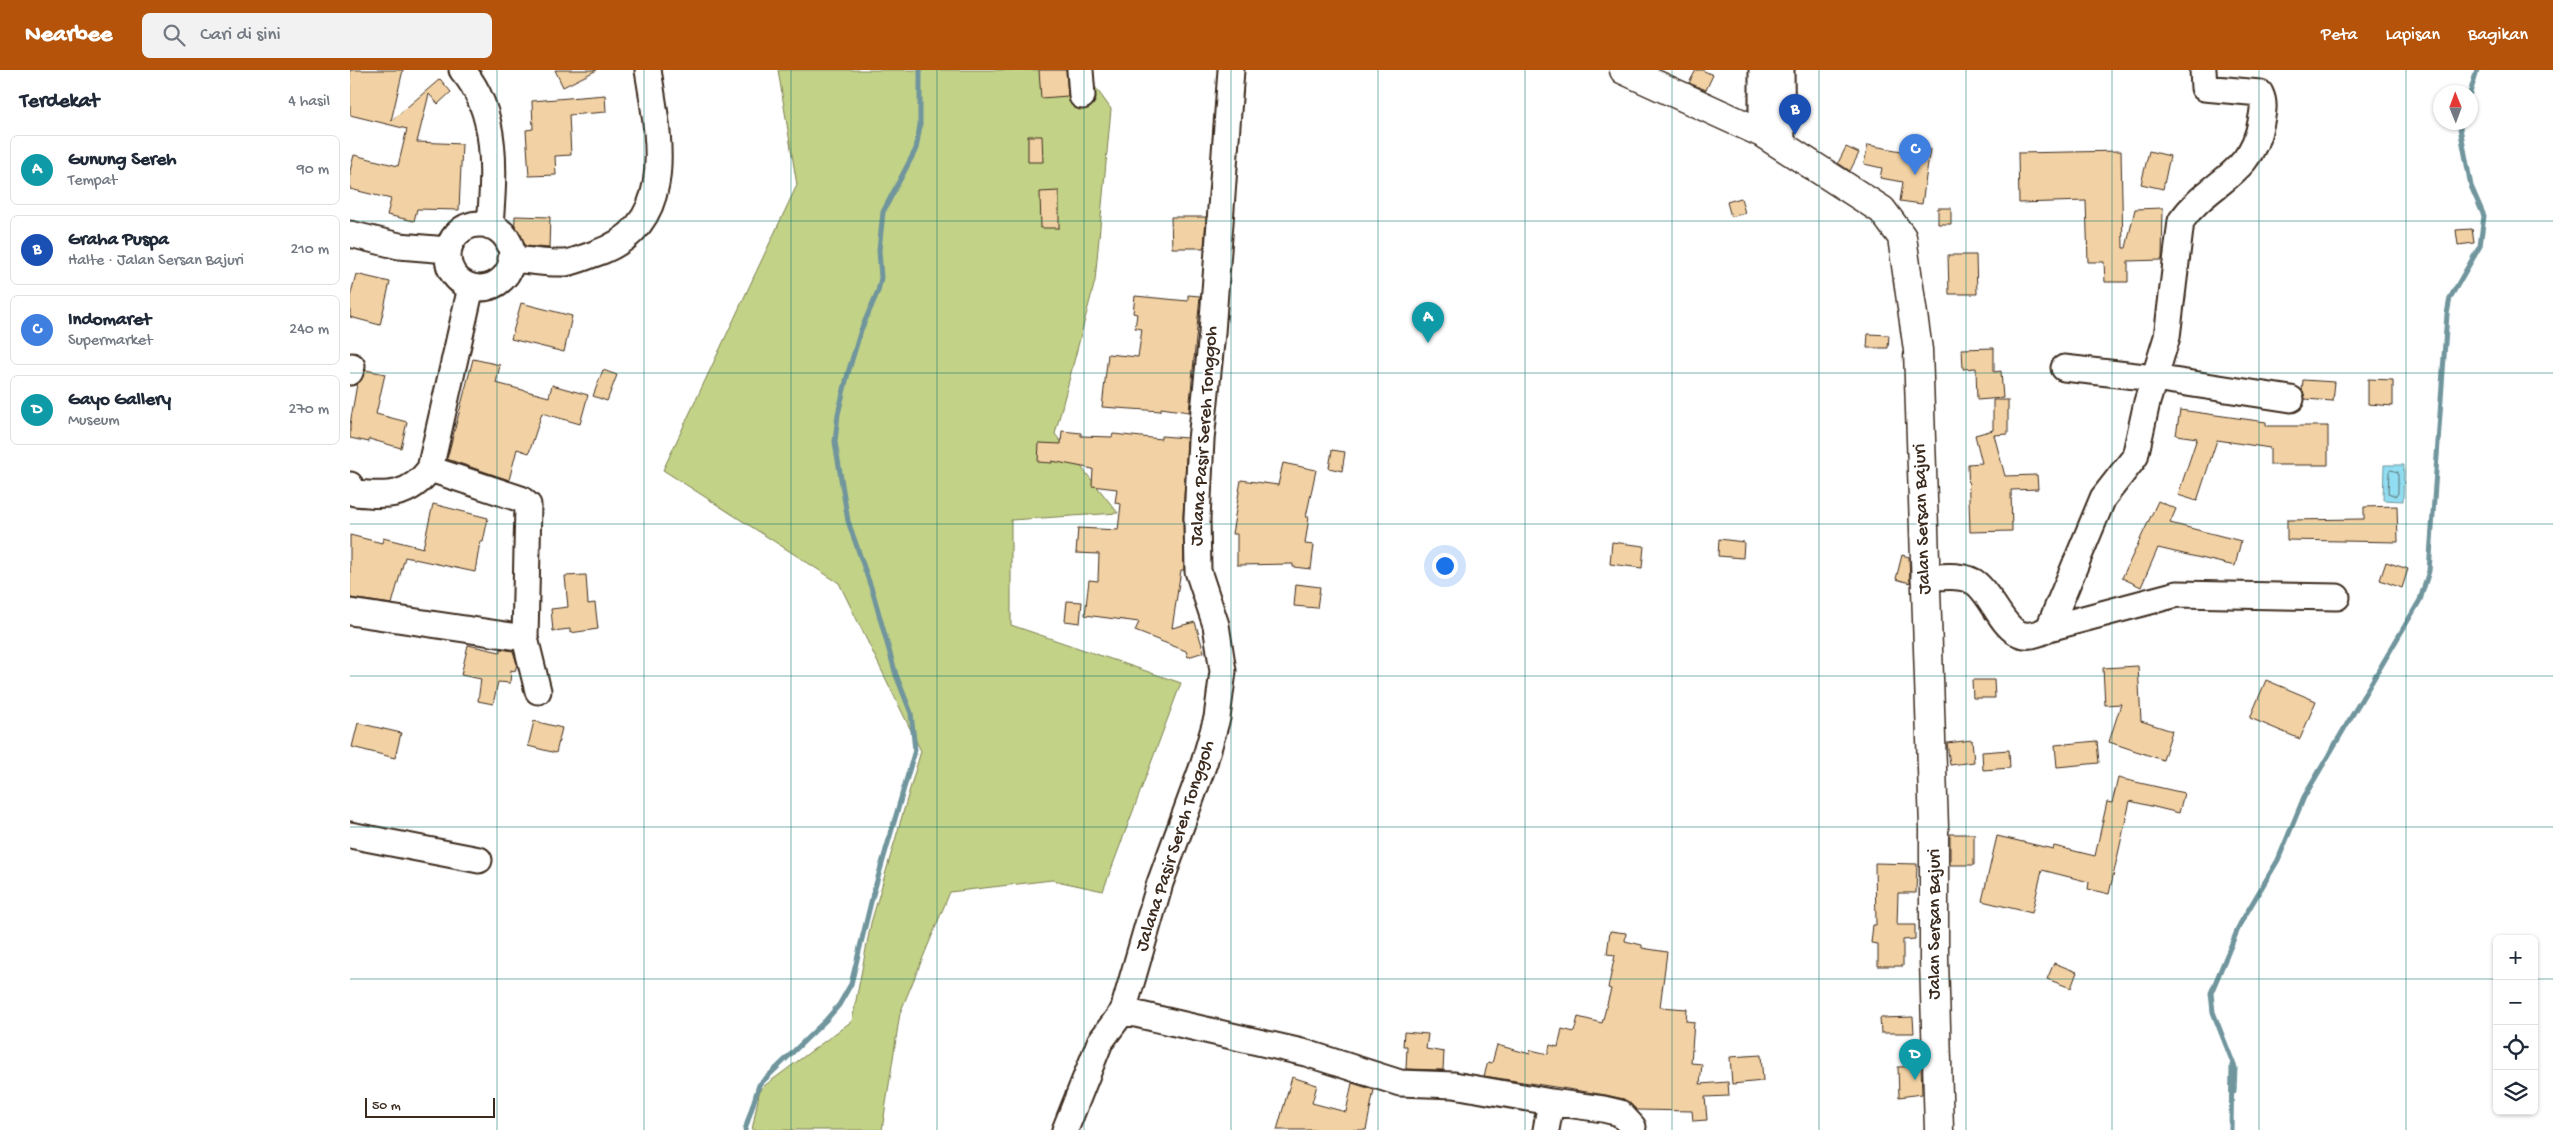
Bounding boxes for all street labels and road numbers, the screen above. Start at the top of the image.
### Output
street label: Jalana Pasir Sereh Tonggoh [1186,325,1224,547]
street label: Jalan Sersan Bajuri [1909,443,1937,595]
street label: Jalana Pasir Sereh Tonggoh [1131,738,1221,954]
street label: Jalan Sersan Bajuri [1924,849,1947,999]

